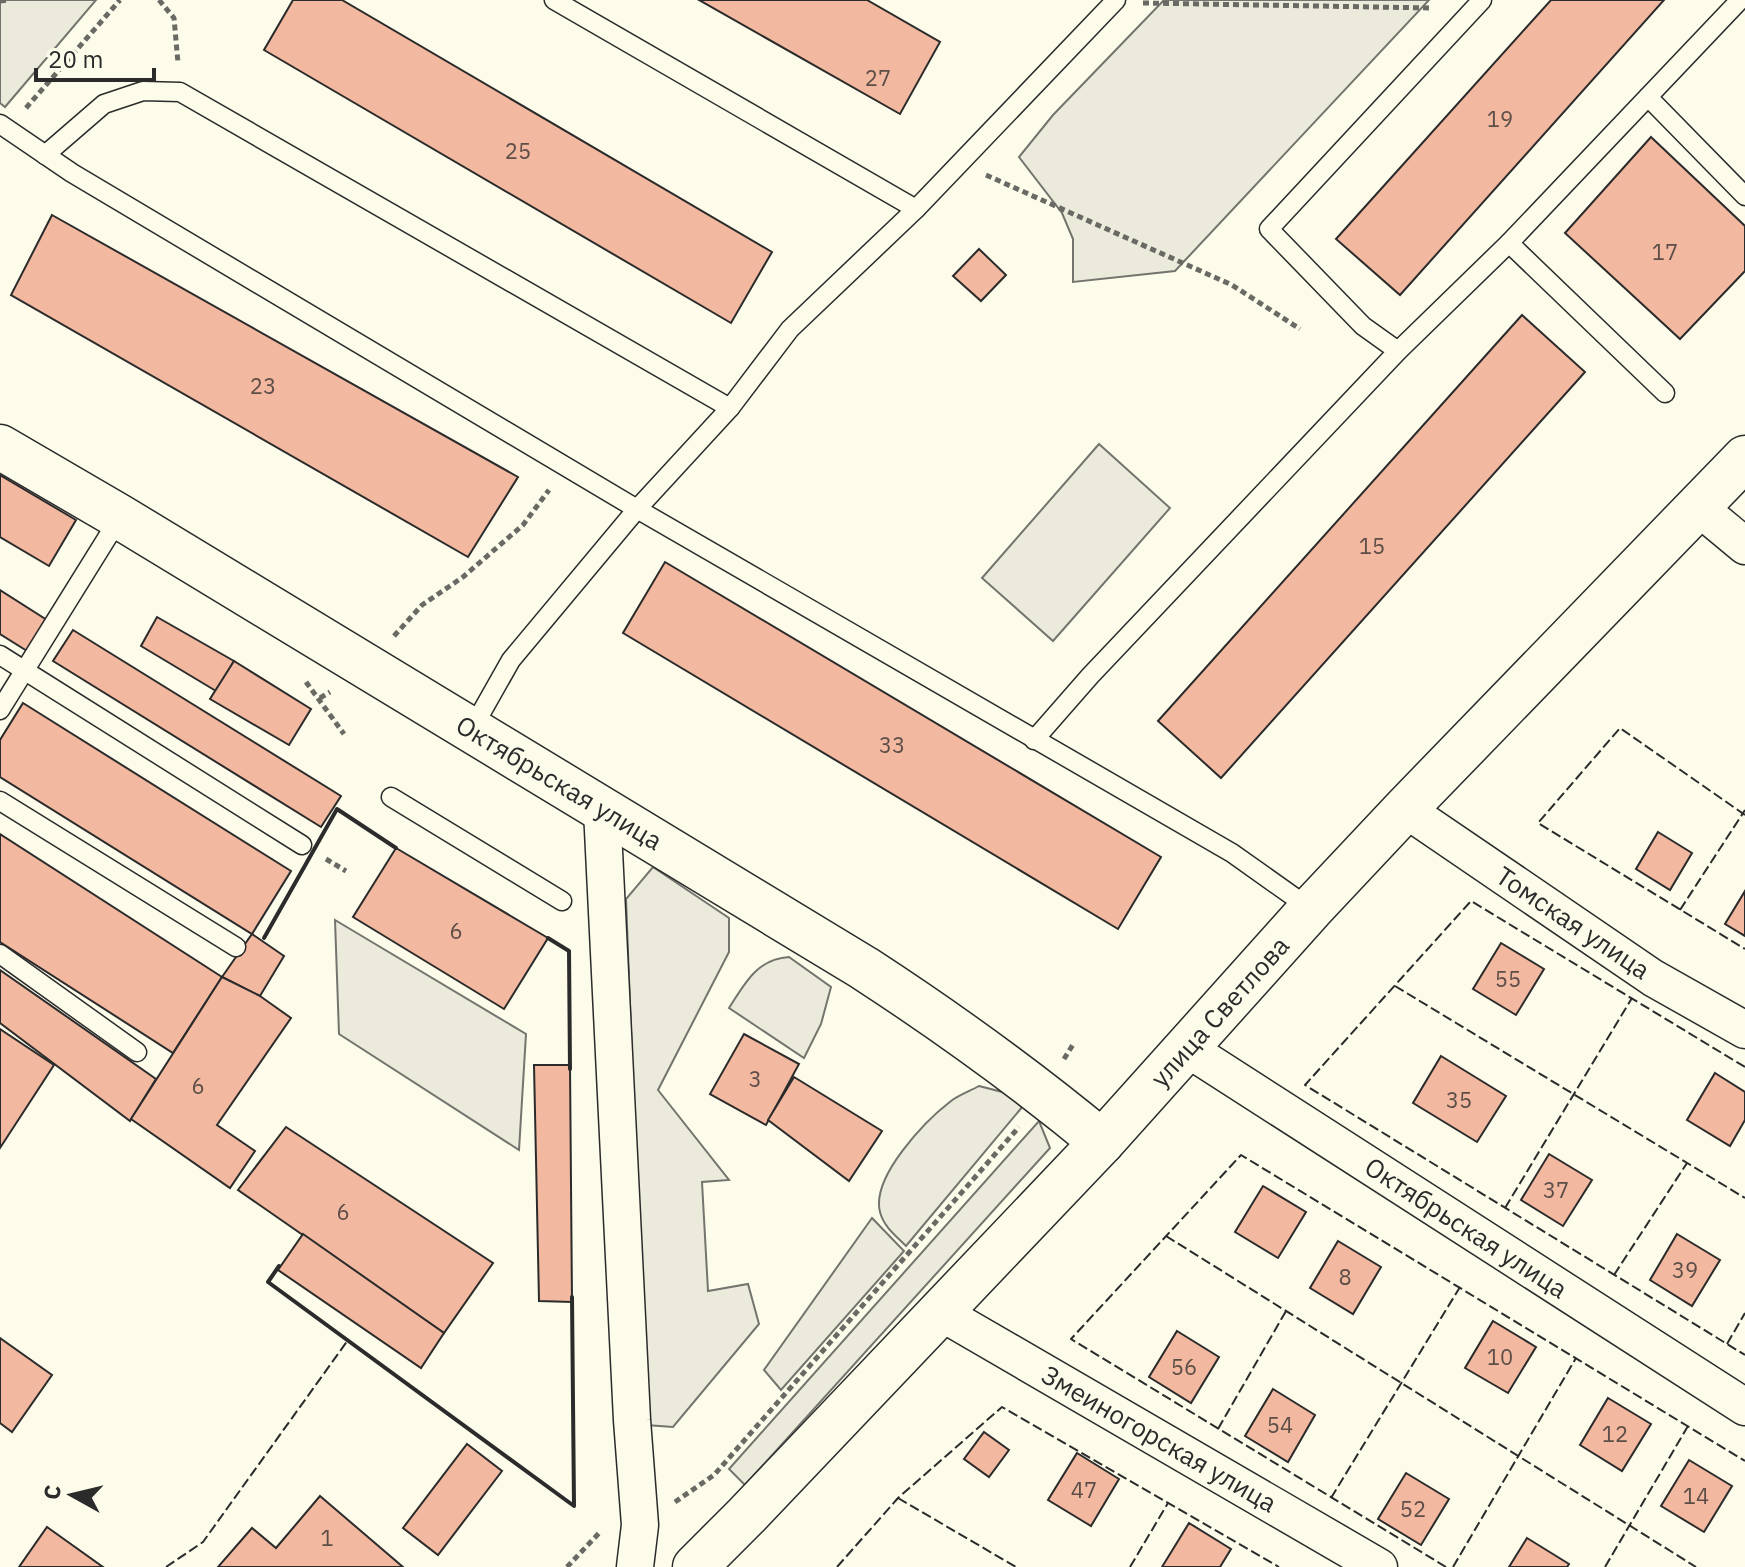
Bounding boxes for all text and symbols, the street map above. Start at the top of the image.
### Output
scale bar [36,32,154,82]
text: 20 m [48,43,103,75]
house number: 27 [865,63,891,92]
house number: 19 [1487,104,1513,133]
house number: 25 [505,136,531,165]
house number: 17 [1652,237,1678,266]
house number: 23 [250,371,276,400]
house number: 15 [1359,531,1385,560]
street label: Октябрьская улица [450,707,669,857]
house number: 33 [879,730,905,759]
street label: Томская улица [1490,858,1657,986]
house number: 6 [449,916,463,945]
street label: улица Светлова [1142,929,1296,1094]
house number: 55 [1495,964,1521,993]
house number: 3 [748,1064,762,1093]
house number: 6 [191,1071,205,1100]
house number: 35 [1446,1085,1472,1114]
street label: Октябрьская улица [1359,1149,1574,1305]
house number: 37 [1543,1175,1569,1204]
house number: 6 [336,1197,350,1226]
house number: 39 [1672,1255,1698,1284]
house number: 8 [1338,1262,1352,1291]
house number: 10 [1487,1342,1513,1371]
house number: 56 [1171,1352,1197,1381]
street label: Змеиногорская улица [1036,1357,1283,1520]
house number: 54 [1267,1410,1293,1439]
house number: 12 [1602,1419,1628,1448]
north arrow [32,1455,112,1535]
house number: 47 [1071,1475,1097,1504]
house number: 14 [1683,1481,1709,1510]
text: С [36,1483,67,1501]
house number: 52 [1400,1494,1426,1523]
house number: 1 [320,1523,334,1552]

